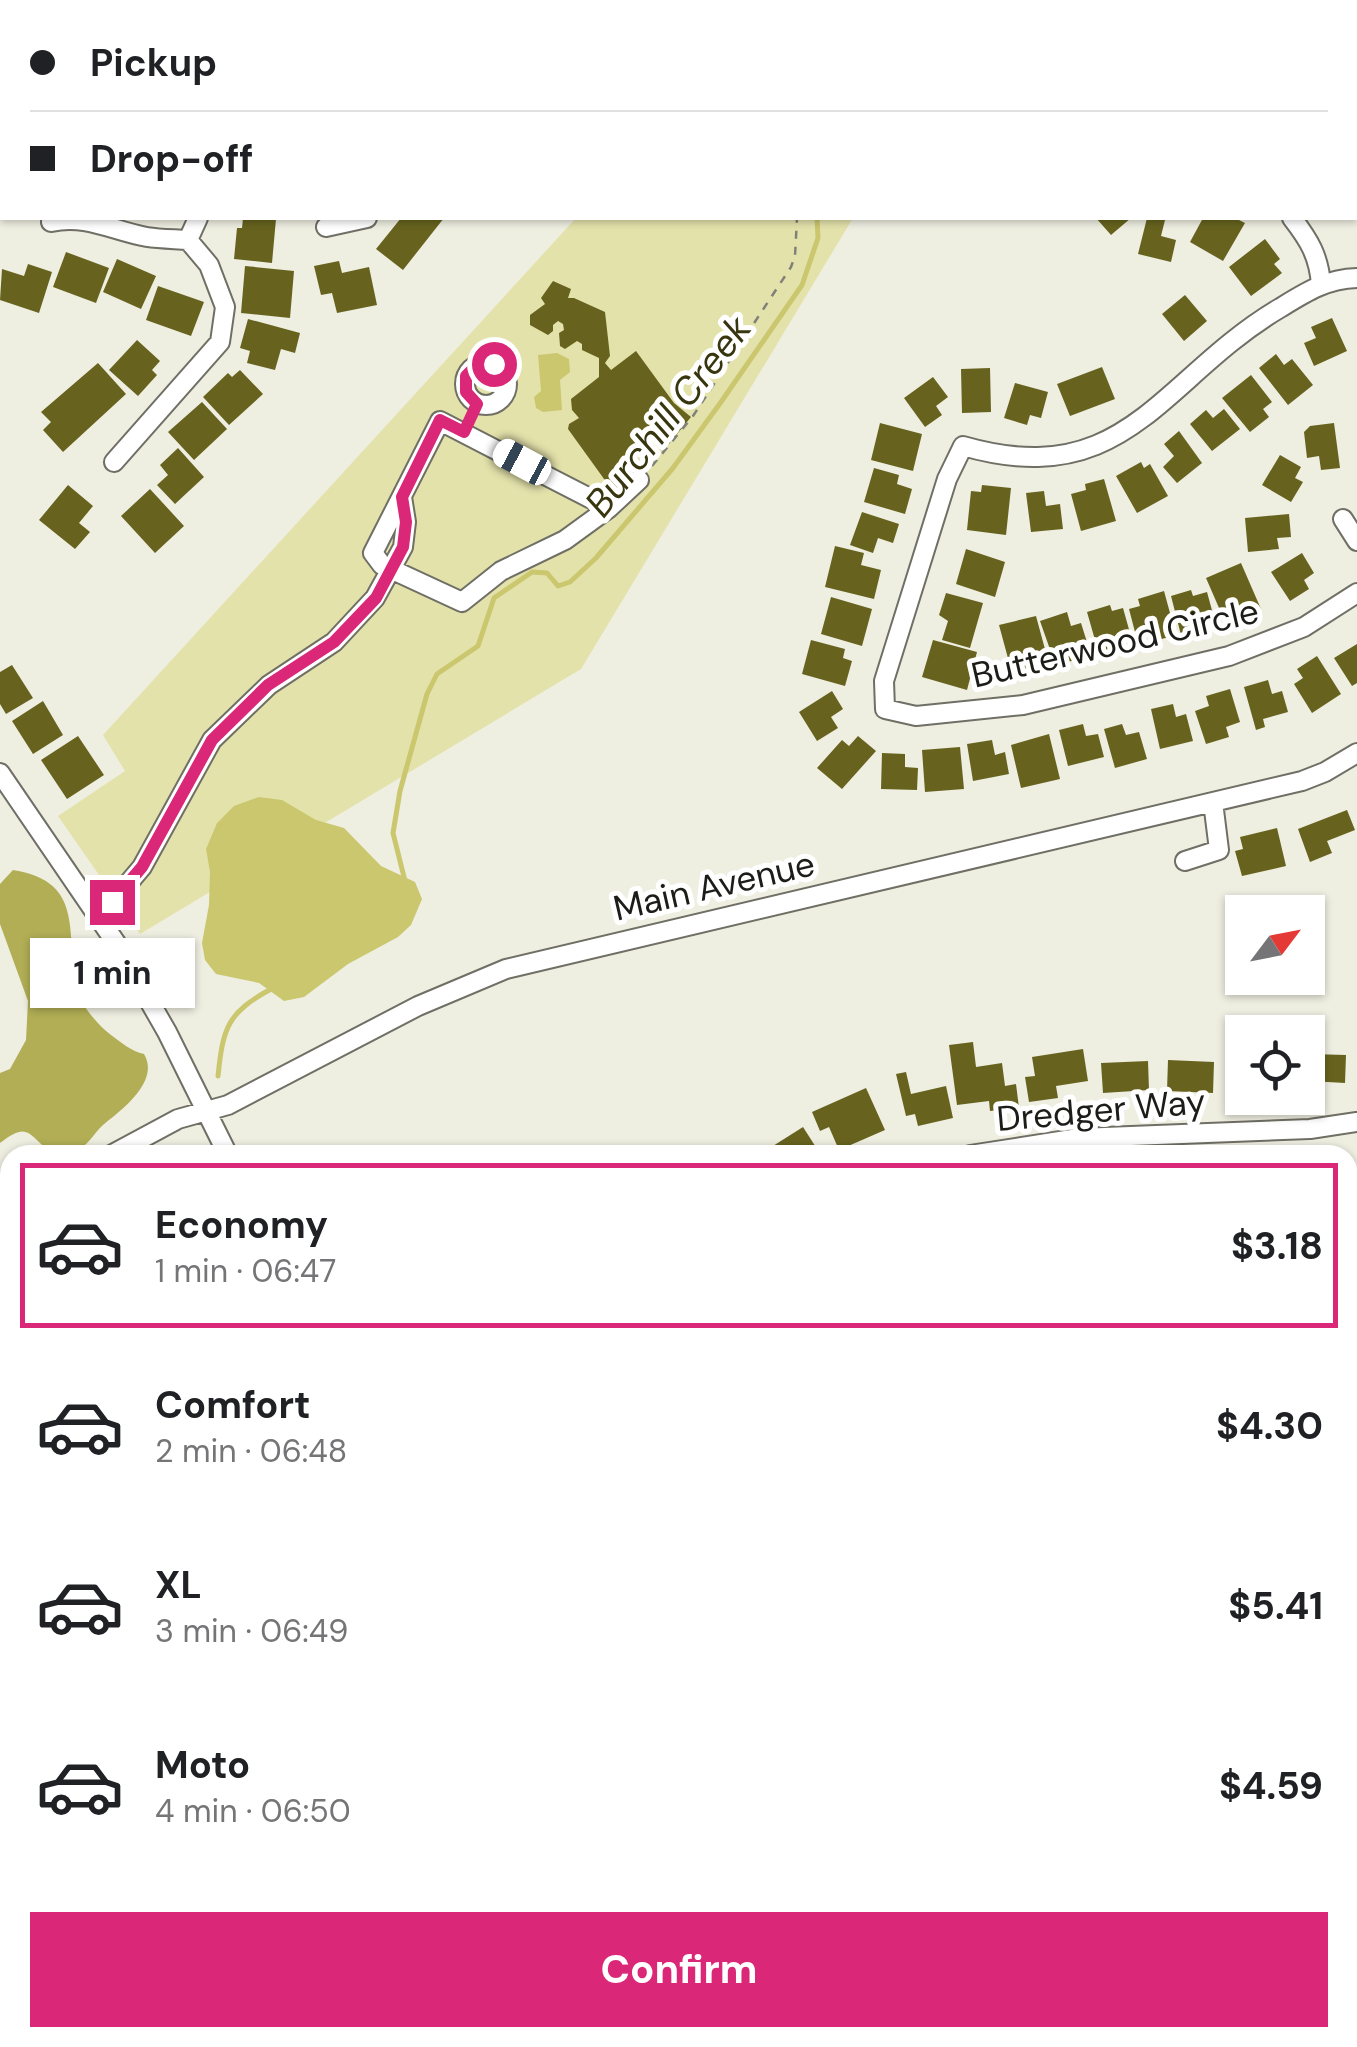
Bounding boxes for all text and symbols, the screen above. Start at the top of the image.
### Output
text: Pickup [90,38,217,88]
text: Drop-off [90,134,253,184]
water label: Burchill Creek [574,305,763,527]
route start [472,342,517,387]
car [488,435,556,489]
street label: Butterwood Circle [967,588,1263,698]
street label: Main Avenue [609,841,819,931]
route end [90,880,135,925]
north arrow [1225,895,1325,995]
map controls [1225,895,1325,1115]
callout: 1 min [29,937,194,1007]
text: 1 min [74,952,151,994]
button: locate [1225,1015,1325,1115]
street label: Dredger Way [995,1078,1207,1142]
text: Economy [155,1200,328,1250]
icon: car [35,1201,125,1291]
text: $3.18 [1231,1221,1323,1271]
text: 1 min · 06:47 [155,1250,336,1292]
text: Comfort [155,1380,311,1430]
icon: car [35,1381,125,1471]
text: $4.30 [1216,1401,1323,1451]
text: 2 min · 06:48 [155,1430,347,1472]
text: XL [155,1560,202,1610]
icon: car [35,1561,125,1651]
text: $5.41 [1228,1581,1323,1631]
text: 3 min · 06:49 [155,1610,348,1652]
text: Moto [155,1740,250,1790]
icon: car [35,1741,125,1831]
text: $4.59 [1219,1761,1323,1811]
text: 4 min · 06:50 [155,1790,351,1832]
button: Confirm [30,1912,1328,2027]

